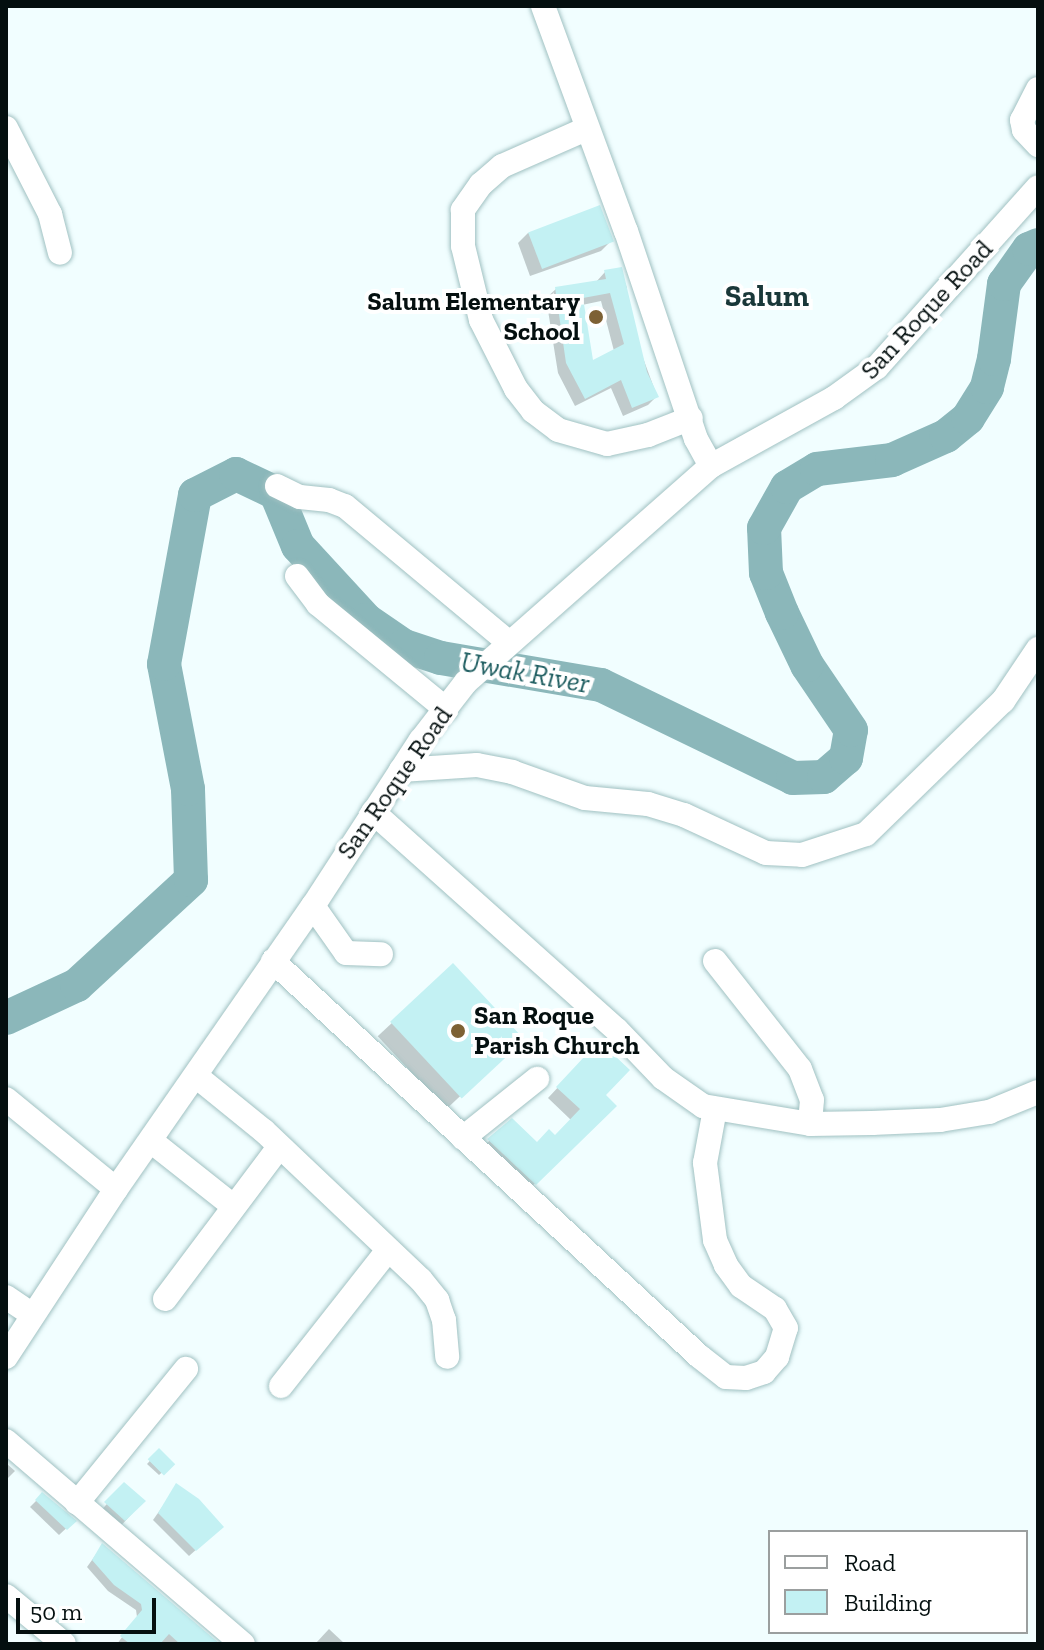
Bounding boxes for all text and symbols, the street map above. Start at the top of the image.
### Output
street label: San Roque Road [855,234,999,386]
district label: Salum [725,278,809,314]
place label: Salum Elementary School [367,286,580,348]
marker: Salum Elementary School [587,308,605,326]
water label: Uwak River [458,645,592,701]
street label: San Roque Road [331,701,459,865]
place label: San Roque Parish Church [474,1000,640,1062]
marker: San Roque Parish Church [449,1022,467,1040]
legend [768,1530,1028,1634]
text: Road [844,1548,896,1577]
scale bar [20,1582,160,1632]
text: Building [844,1588,932,1617]
text: 50 m [30,1597,82,1626]

